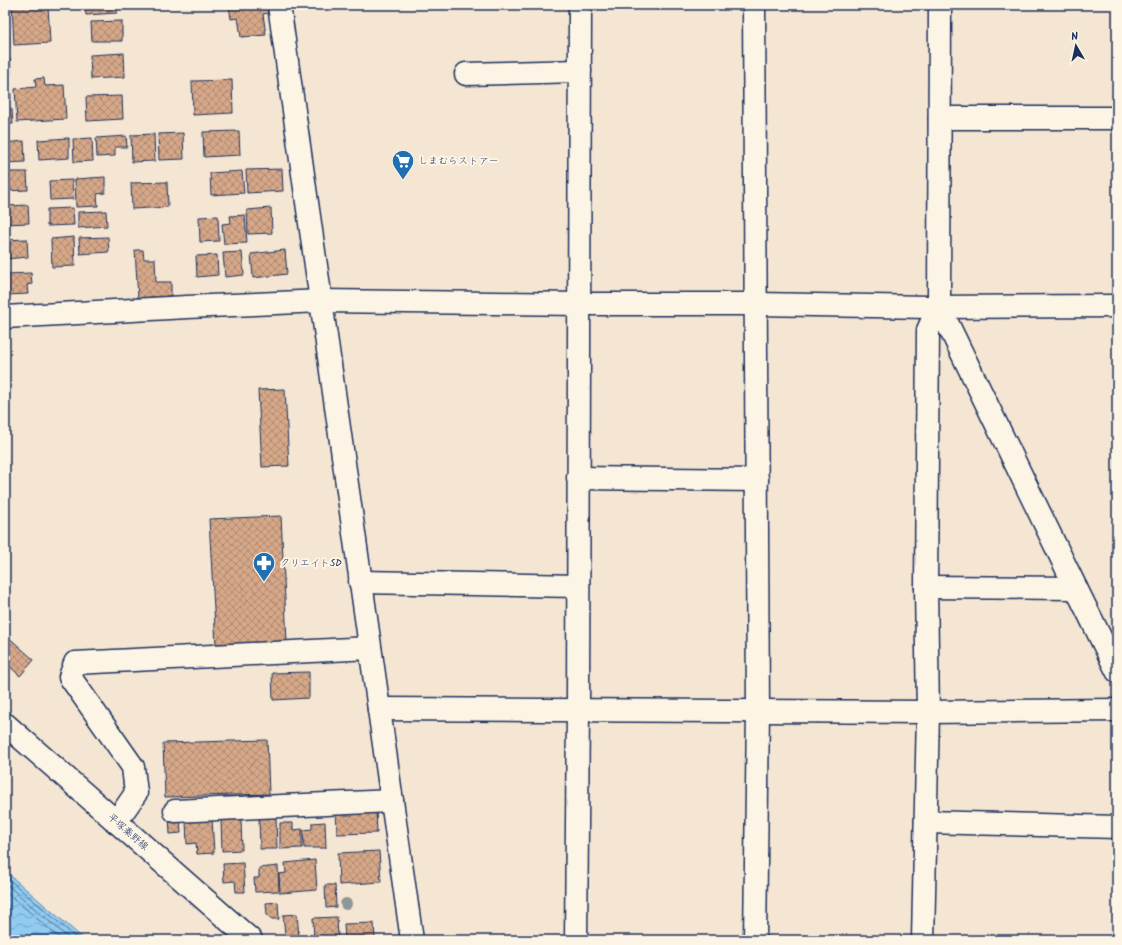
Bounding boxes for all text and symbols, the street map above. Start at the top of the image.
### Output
north arrow [1056,26,1096,66]
text: N [1070,28,1079,47]
supermarket icon: しまむらストアー [390,148,416,181]
place label: しまむらストアー [418,153,498,169]
pharmacy icon: クリエイトSD [251,550,277,583]
place label: クリエイトSD [280,555,342,571]
street label: 平塚秦野線 [104,810,152,854]

